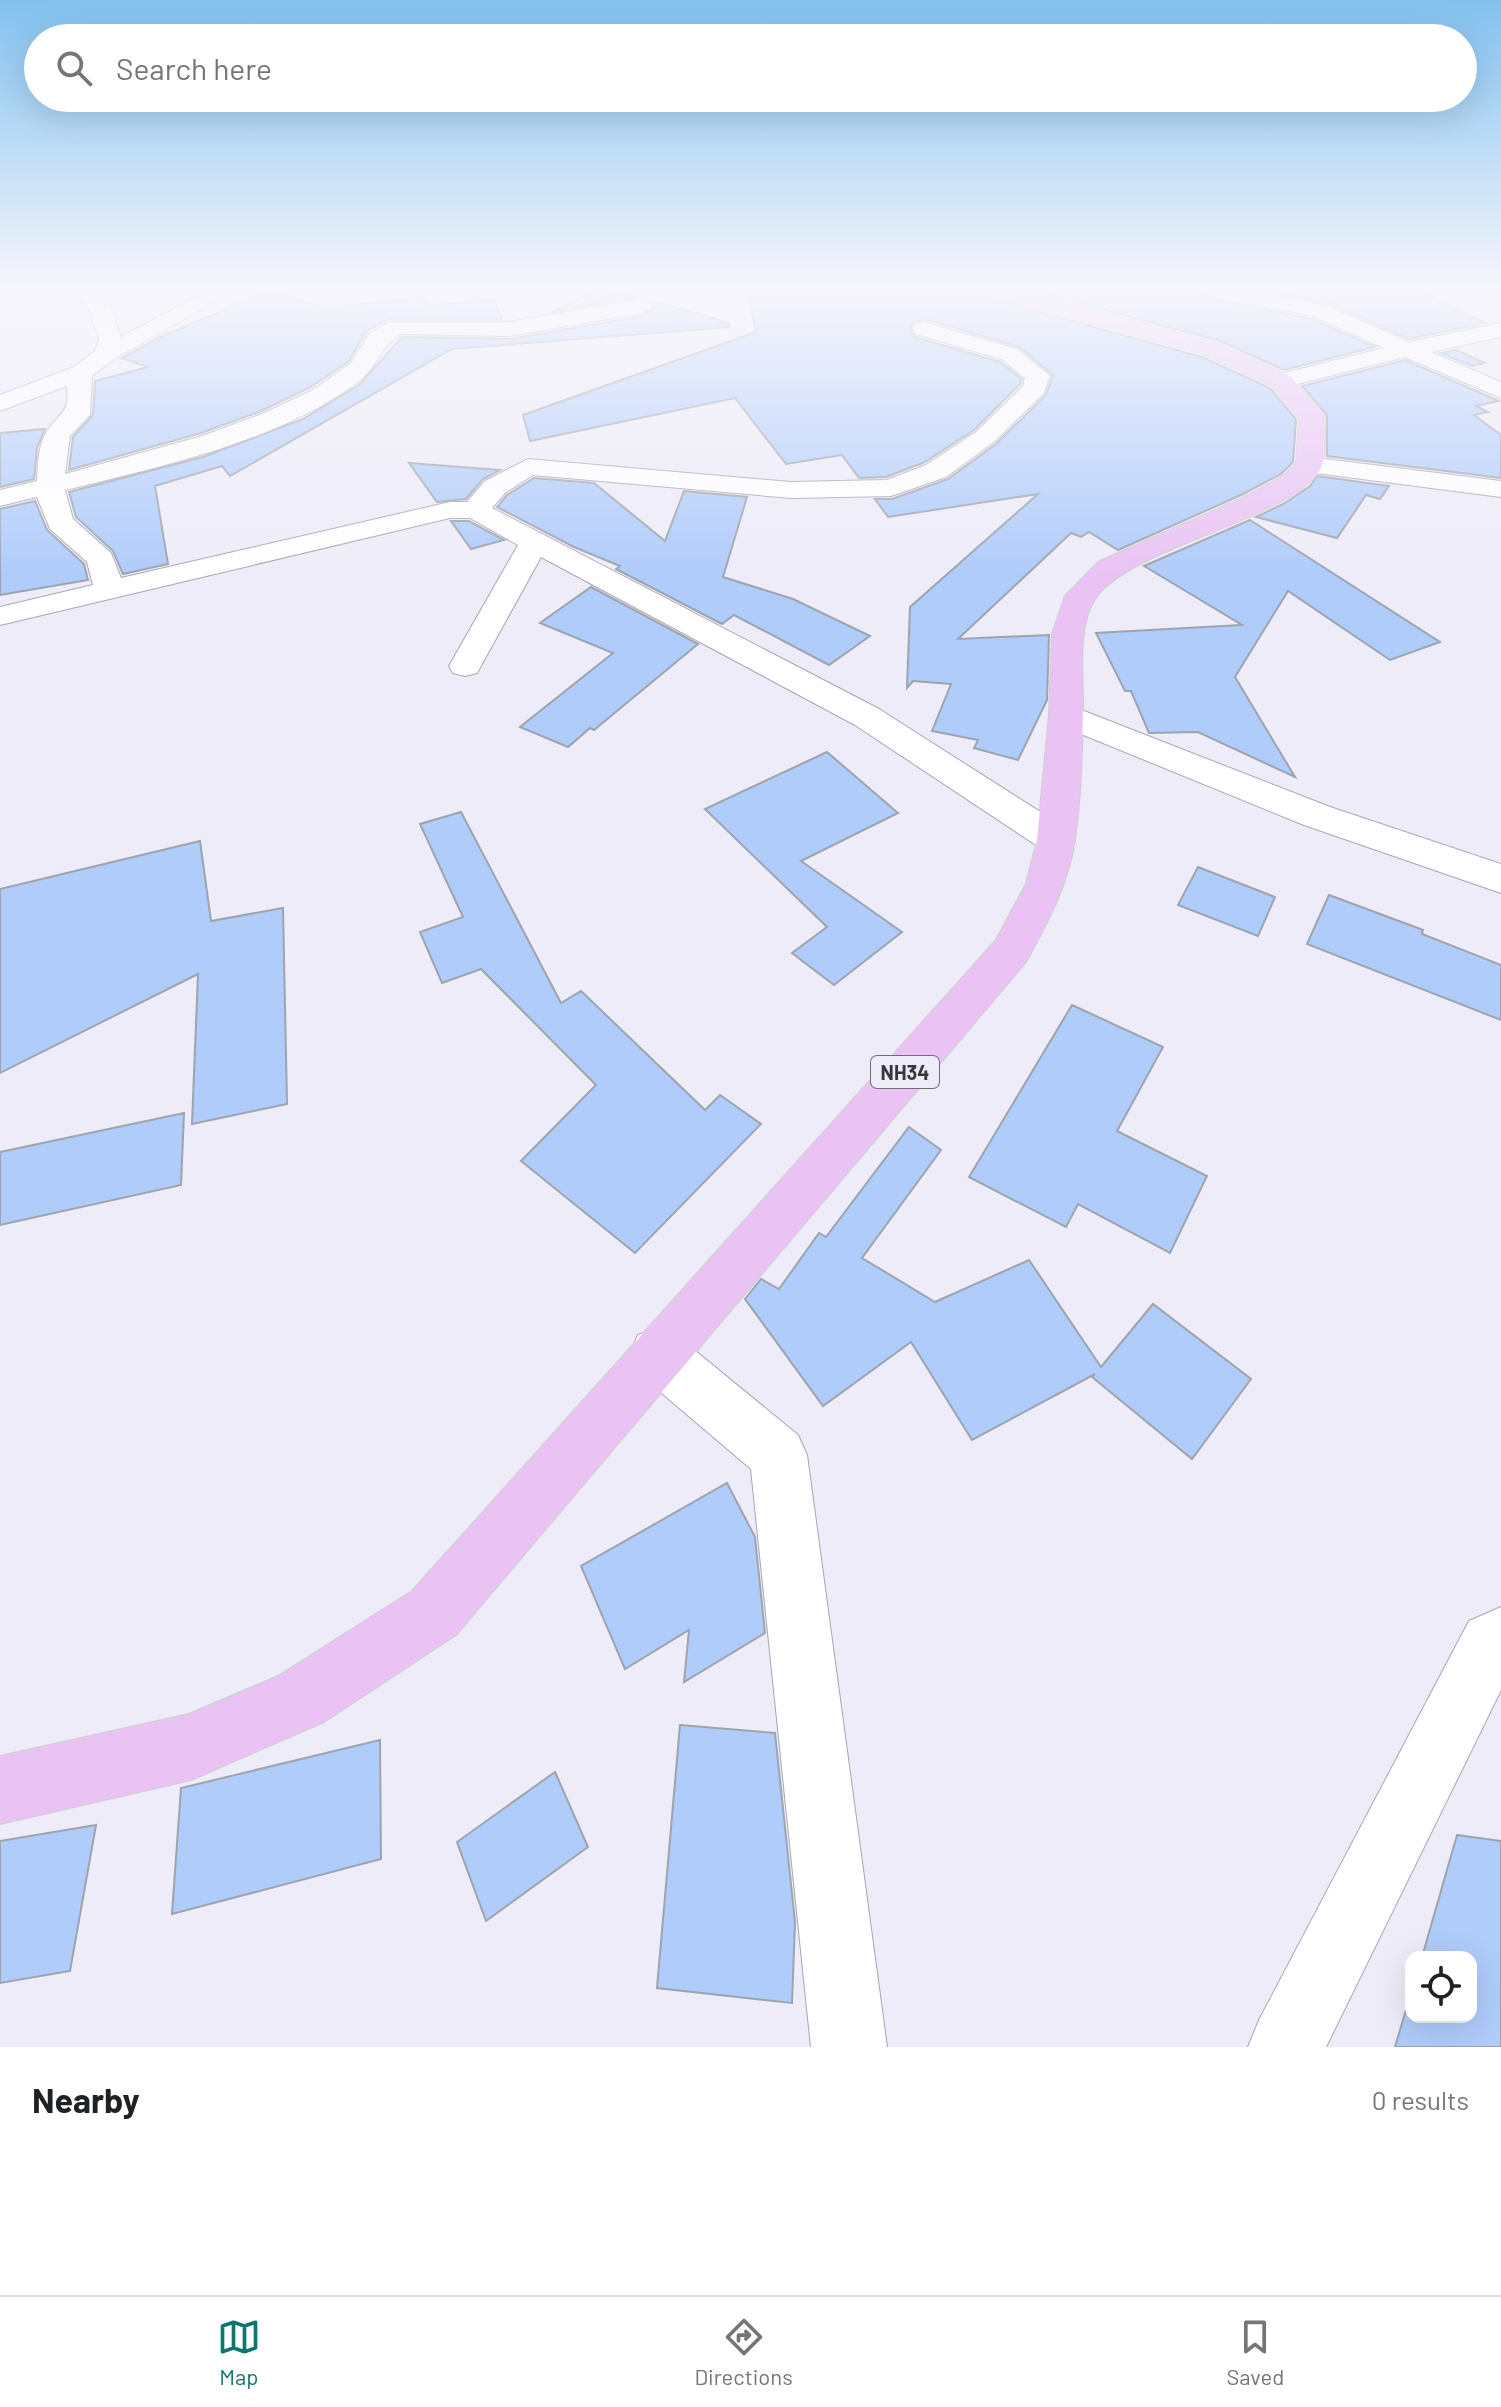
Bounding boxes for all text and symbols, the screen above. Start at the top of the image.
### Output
search box [24,24,1477,112]
icon: search [52,46,96,90]
text: Search here [116,50,272,86]
road number: NH34 [871,1056,939,1088]
map controls [1405,1951,1477,2023]
button: locate [1405,1951,1477,2023]
text: Nearby [32,2079,140,2120]
text: 0 results [1372,2084,1469,2115]
tab: Map [217,2315,261,2389]
tab: Directions [694,2315,793,2389]
tab: Saved [1226,2315,1284,2389]

